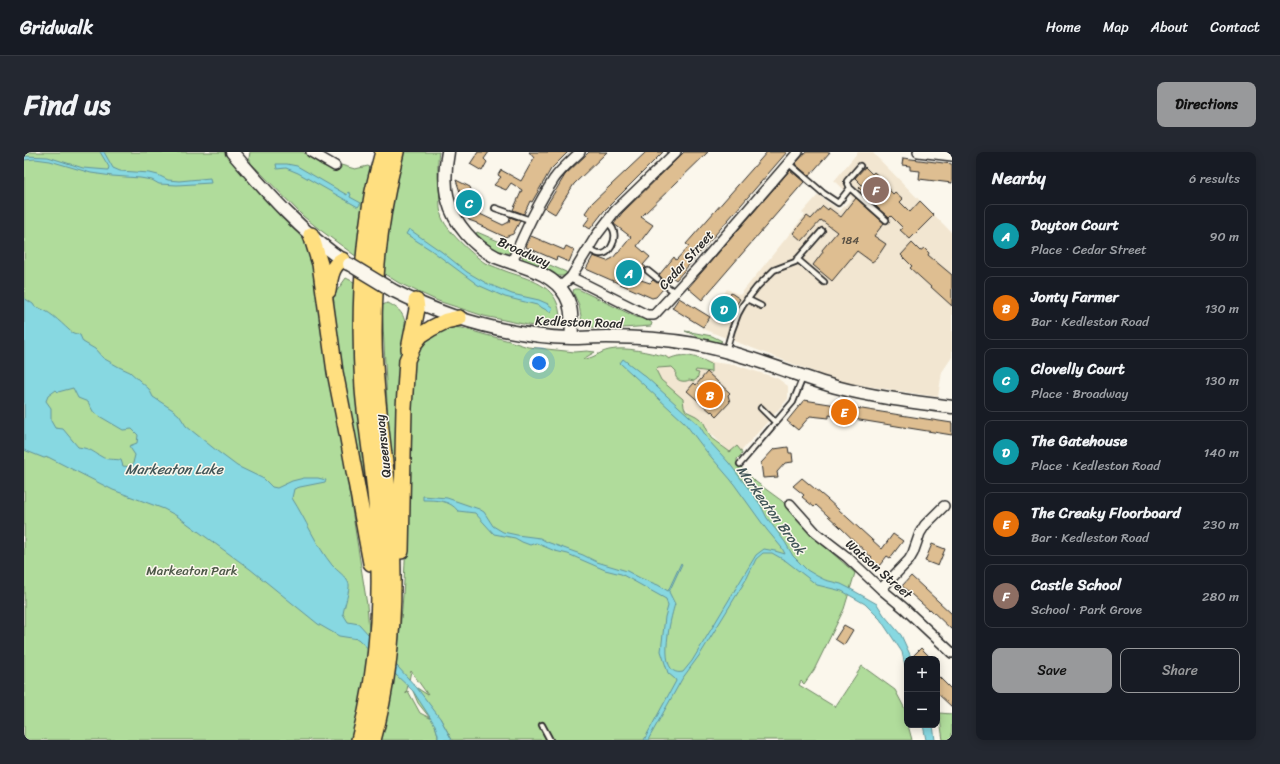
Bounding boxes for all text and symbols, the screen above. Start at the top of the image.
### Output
text: Gridwalk [20,11,93,44]
text: Home [1046,15,1081,40]
text: Map [1103,15,1129,40]
text: About [1151,15,1188,40]
text: Contact [1210,15,1260,40]
text: Find us [24,80,111,129]
button: Directions [1157,82,1256,127]
text: Nearby [992,163,1046,193]
text: 6 results [1189,167,1240,190]
pin: F [863,175,889,205]
pin: C [456,188,482,218]
text: Dayton Court [1031,212,1119,238]
street label: Cedar Street [653,224,720,295]
text: A [1002,225,1010,248]
text: 90 m [1209,225,1239,248]
street label: Broadway [494,230,554,274]
house number: 184 [841,231,859,250]
text: Place · Cedar Street [1031,238,1147,261]
pin: A [616,258,642,288]
text: Jonty Farmer [1031,284,1119,310]
pin: D [711,294,737,324]
text: B [1002,297,1010,320]
text: 130 m [1205,297,1239,320]
street label: Kedleston Road [535,309,624,335]
text: Bar · Kedleston Road [1031,310,1149,333]
your location [529,353,549,373]
text: Clovelly Court [1031,356,1125,382]
text: C [1002,369,1010,392]
text: 130 m [1205,369,1239,392]
pin: B [697,380,723,410]
text: Place · Broadway [1031,382,1128,405]
pin: E [831,397,857,427]
street label: Queensway [368,413,398,479]
text: The Gatehouse [1031,428,1127,454]
text: D [1002,441,1010,464]
text: 140 m [1204,441,1239,464]
text: Place · Kedleston Road [1031,454,1160,477]
water label: Markeaton Lake [125,457,224,482]
water label: Markeaton Brook [730,460,813,561]
text: The Creaky Floorboard [1031,500,1180,526]
text: E [1002,513,1010,536]
text: 230 m [1203,513,1239,536]
text: Bar · Kedleston Road [1031,526,1149,549]
street label: Watson Street [840,533,918,605]
park label: Markeaton Park [146,559,238,582]
text: Castle School [1031,572,1121,598]
text: F [1002,585,1010,608]
text: 280 m [1202,585,1239,608]
text: School · Park Grove [1031,598,1142,621]
button: Save [992,648,1112,693]
button: Share [1120,648,1240,693]
map controls [904,656,940,728]
button: + [904,656,940,692]
button: − [904,692,940,728]

